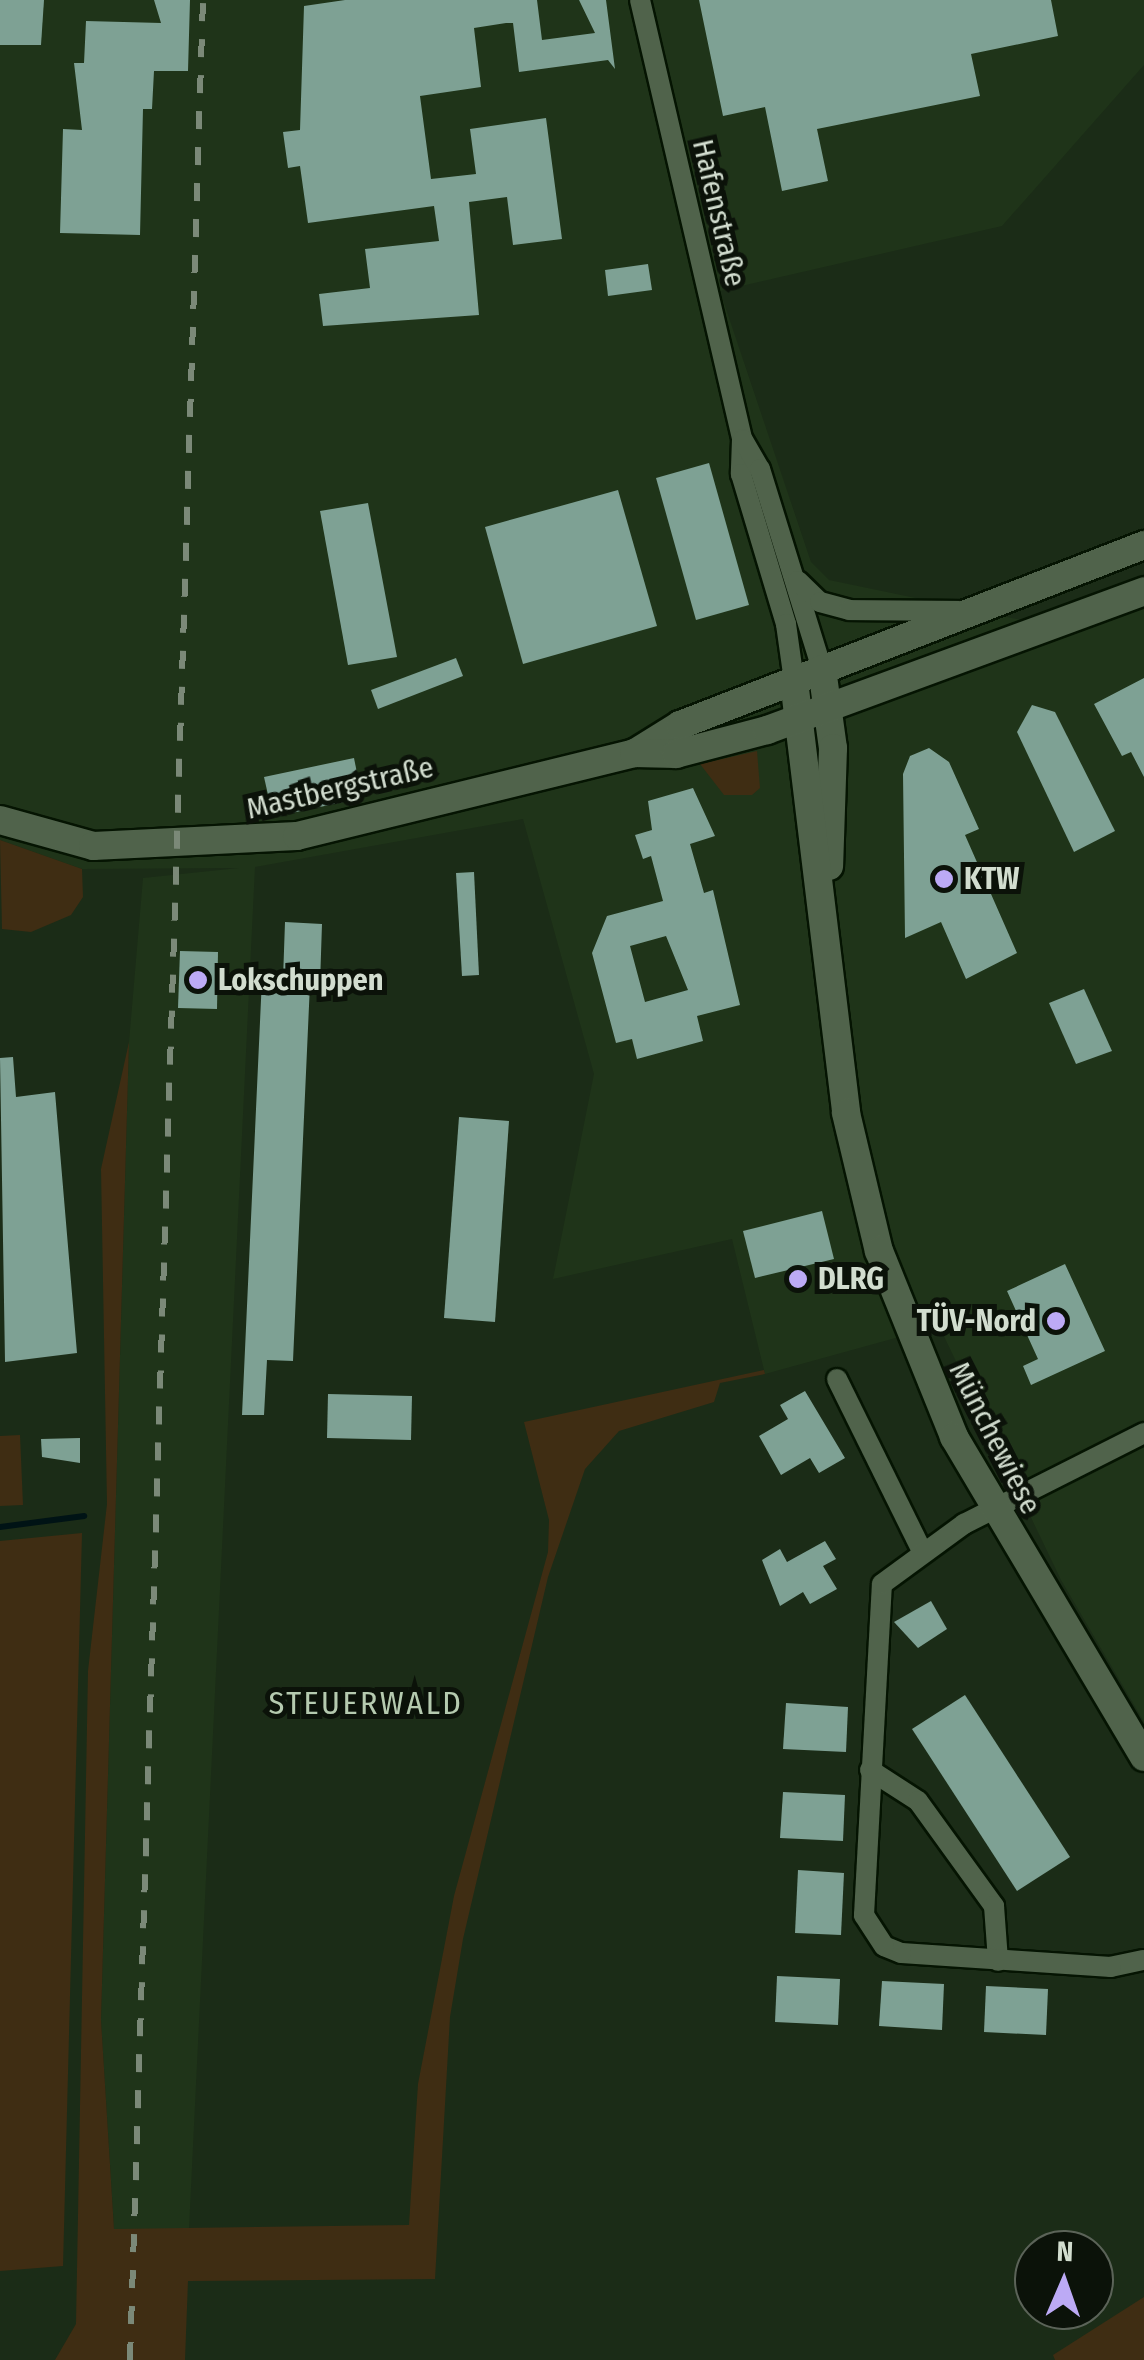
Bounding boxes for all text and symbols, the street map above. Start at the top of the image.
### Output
street label: Hafenstraße [685,136,753,290]
street label: Mastbergstraße [243,749,437,827]
place label: KTW [964,861,1019,897]
marker: KTW [933,868,955,890]
place label: Lokschuppen [218,962,384,998]
marker: Lokschuppen [187,969,209,991]
place label: DLRG [818,1261,884,1297]
marker: DLRG [787,1268,809,1290]
place label: TÜV-Nord [917,1303,1036,1339]
marker: TÜV-Nord [1045,1310,1067,1332]
street label: Münchewiese [941,1356,1049,1520]
district label: STEUERWALD [269,1684,463,1722]
north arrow [1014,2230,1114,2330]
text: N [1056,2235,1074,2268]

